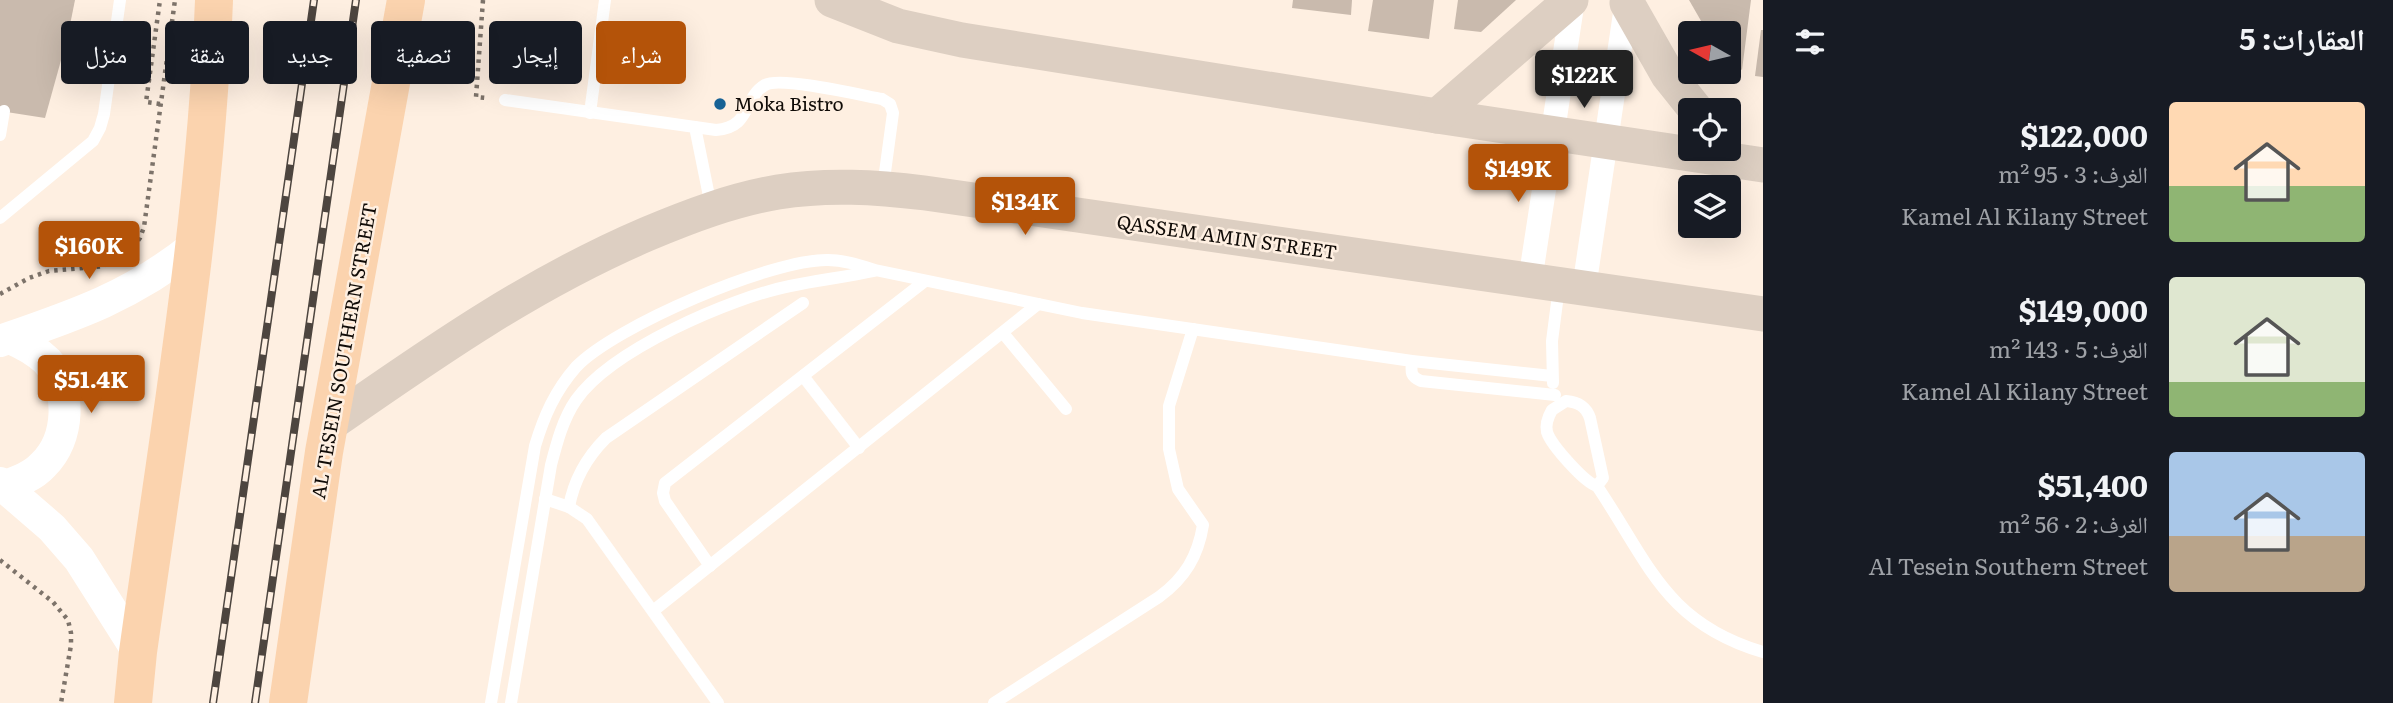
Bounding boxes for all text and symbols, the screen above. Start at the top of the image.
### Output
text: العقارات: 5 [2239,15,2365,59]
chip: منزل [61,21,151,84]
chip: شقة [165,21,249,84]
chip: جديد [263,21,357,84]
chip: تصفية [371,21,475,84]
chip: إيجار [489,21,582,84]
chip: شراء [596,21,686,84]
north arrow [1678,21,1741,84]
map controls [1678,21,1741,238]
icon: filters [1791,23,1829,61]
pin: $122K [1535,50,1633,110]
text: $122K [1551,56,1617,90]
place label: Moka Bistro [734,89,844,117]
marker: Moka Bistro [712,96,728,112]
button: locate [1678,98,1741,161]
text: $122,000 [2020,112,2148,156]
icon: home [2225,130,2309,214]
pin: $149K [1469,144,1567,204]
text: $149K [1484,150,1552,184]
text: الغرف: 3 · 95 m² [1998,156,2148,190]
button: layers [1678,175,1741,238]
pin: $134K [976,177,1074,237]
text: $134K [991,183,1059,217]
text: Kamel Al Kilany Street [1901,198,2148,232]
street label: AL TESEIN SOUTHERN STREET [303,201,383,501]
street label: QASSEM AMIN STREET [1115,207,1339,265]
pin: $160K [40,222,138,281]
text: $160K [55,227,123,261]
text: $149,000 [2019,287,2148,331]
icon: home [2225,305,2309,389]
text: الغرف: 5 · 143 m² [1989,331,2148,365]
pin: $51.4K [34,356,148,415]
text: $51.4K [54,361,128,395]
text: Kamel Al Kilany Street [1901,373,2148,407]
text: $51,400 [2037,462,2148,506]
icon: home [2225,480,2309,564]
text: الغرف: 2 · 56 m² [1998,506,2148,540]
text: Al Tesein Southern Street [1868,548,2148,582]

